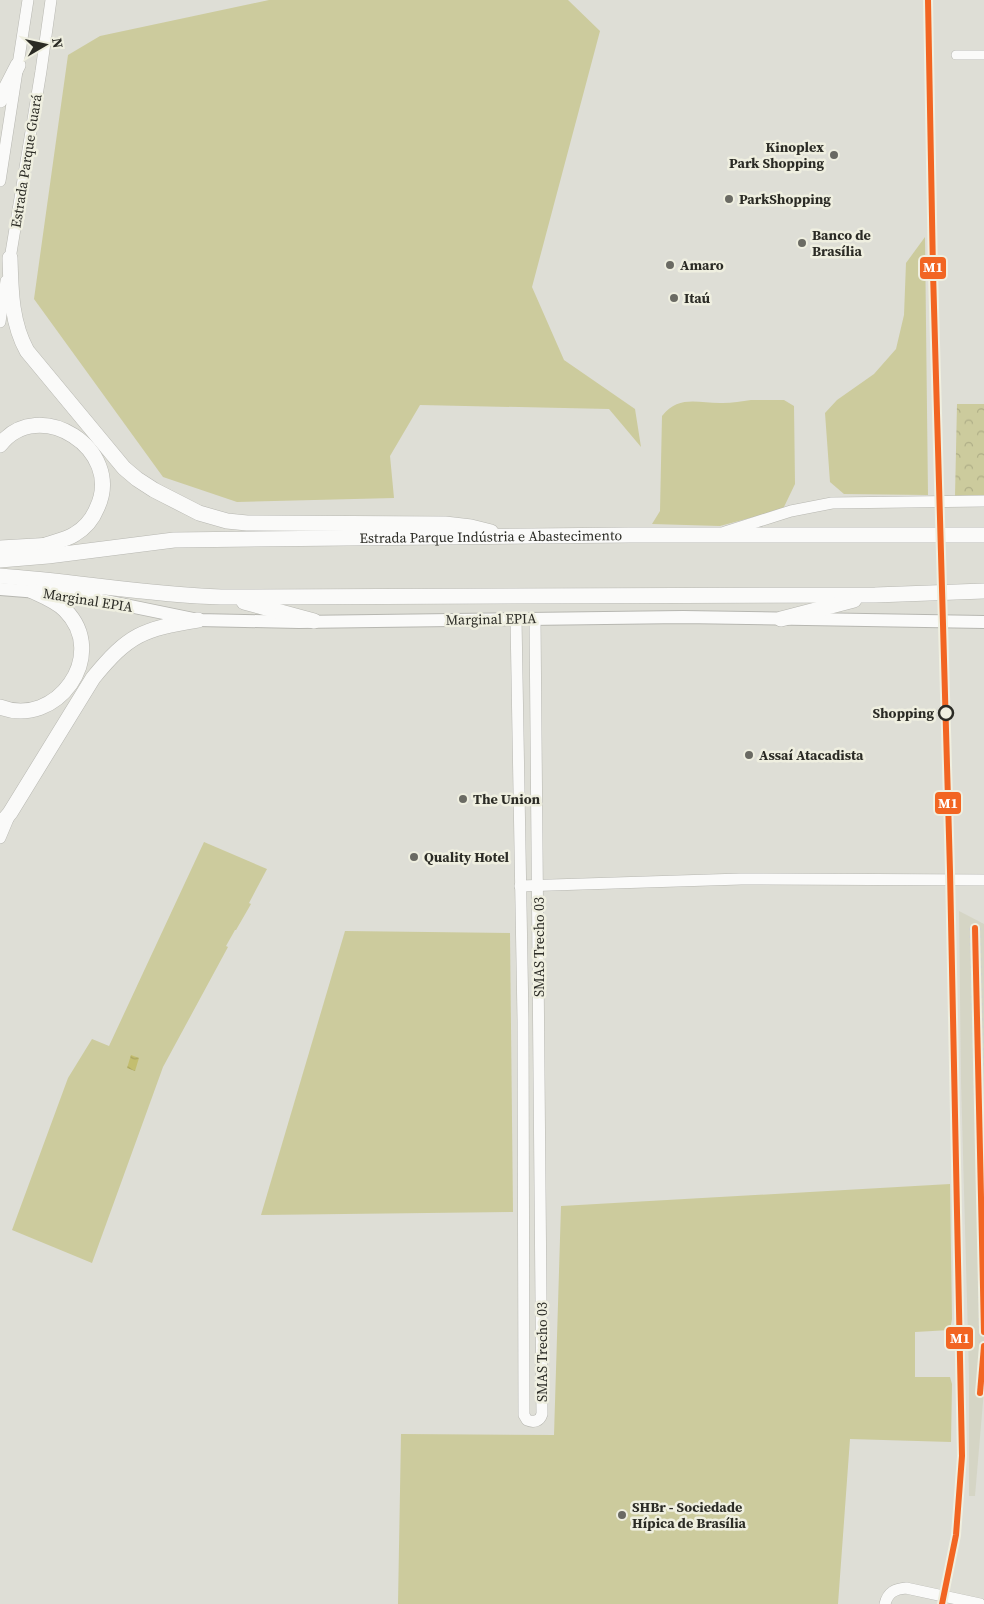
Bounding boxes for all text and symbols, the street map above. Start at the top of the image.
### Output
north arrow [20,20,70,70]
text: N [47,36,69,50]
street label: Estrada Parque Guará [6,92,47,229]
place label: Kinoplex Park Shopping [729,137,824,173]
marker: Kinoplex Park Shopping [828,149,840,161]
place label: ParkShopping [739,189,831,209]
marker: ParkShopping [723,193,735,205]
place label: Banco de Brasília [812,225,871,261]
marker: Banco de Brasília [796,237,808,249]
place label: Amaro [680,255,724,275]
line badge: M1 [919,256,947,280]
text: M1 [923,257,943,277]
marker: Amaro [664,259,676,271]
place label: Itaú [684,288,710,308]
marker: Itaú [668,292,680,304]
street label: Estrada Parque Indústria e Abastecimento [359,525,623,548]
street label: Marginal EPIA [42,583,135,617]
street label: Marginal EPIA [445,608,537,630]
place label: Shopping [872,703,934,723]
marker: Shopping [938,705,954,721]
place label: Assaí Atacadista [759,745,864,765]
marker: Assaí Atacadista [743,749,755,761]
place label: The Union [473,789,541,809]
line badge: M1 [934,791,962,815]
marker: The Union [457,793,469,805]
text: M1 [938,793,958,813]
place label: Quality Hotel [424,847,509,867]
marker: Quality Hotel [408,851,420,863]
street label: SMAS Trecho 03 [529,897,549,997]
street label: SMAS Trecho 03 [532,1302,552,1402]
line badge: M1 [945,1326,974,1350]
text: M1 [950,1328,970,1348]
place label: SHBr - Sociedade Hípica de Brasília [632,1497,747,1533]
marker: SHBr - Sociedade Hípica de Brasília [616,1509,628,1521]

